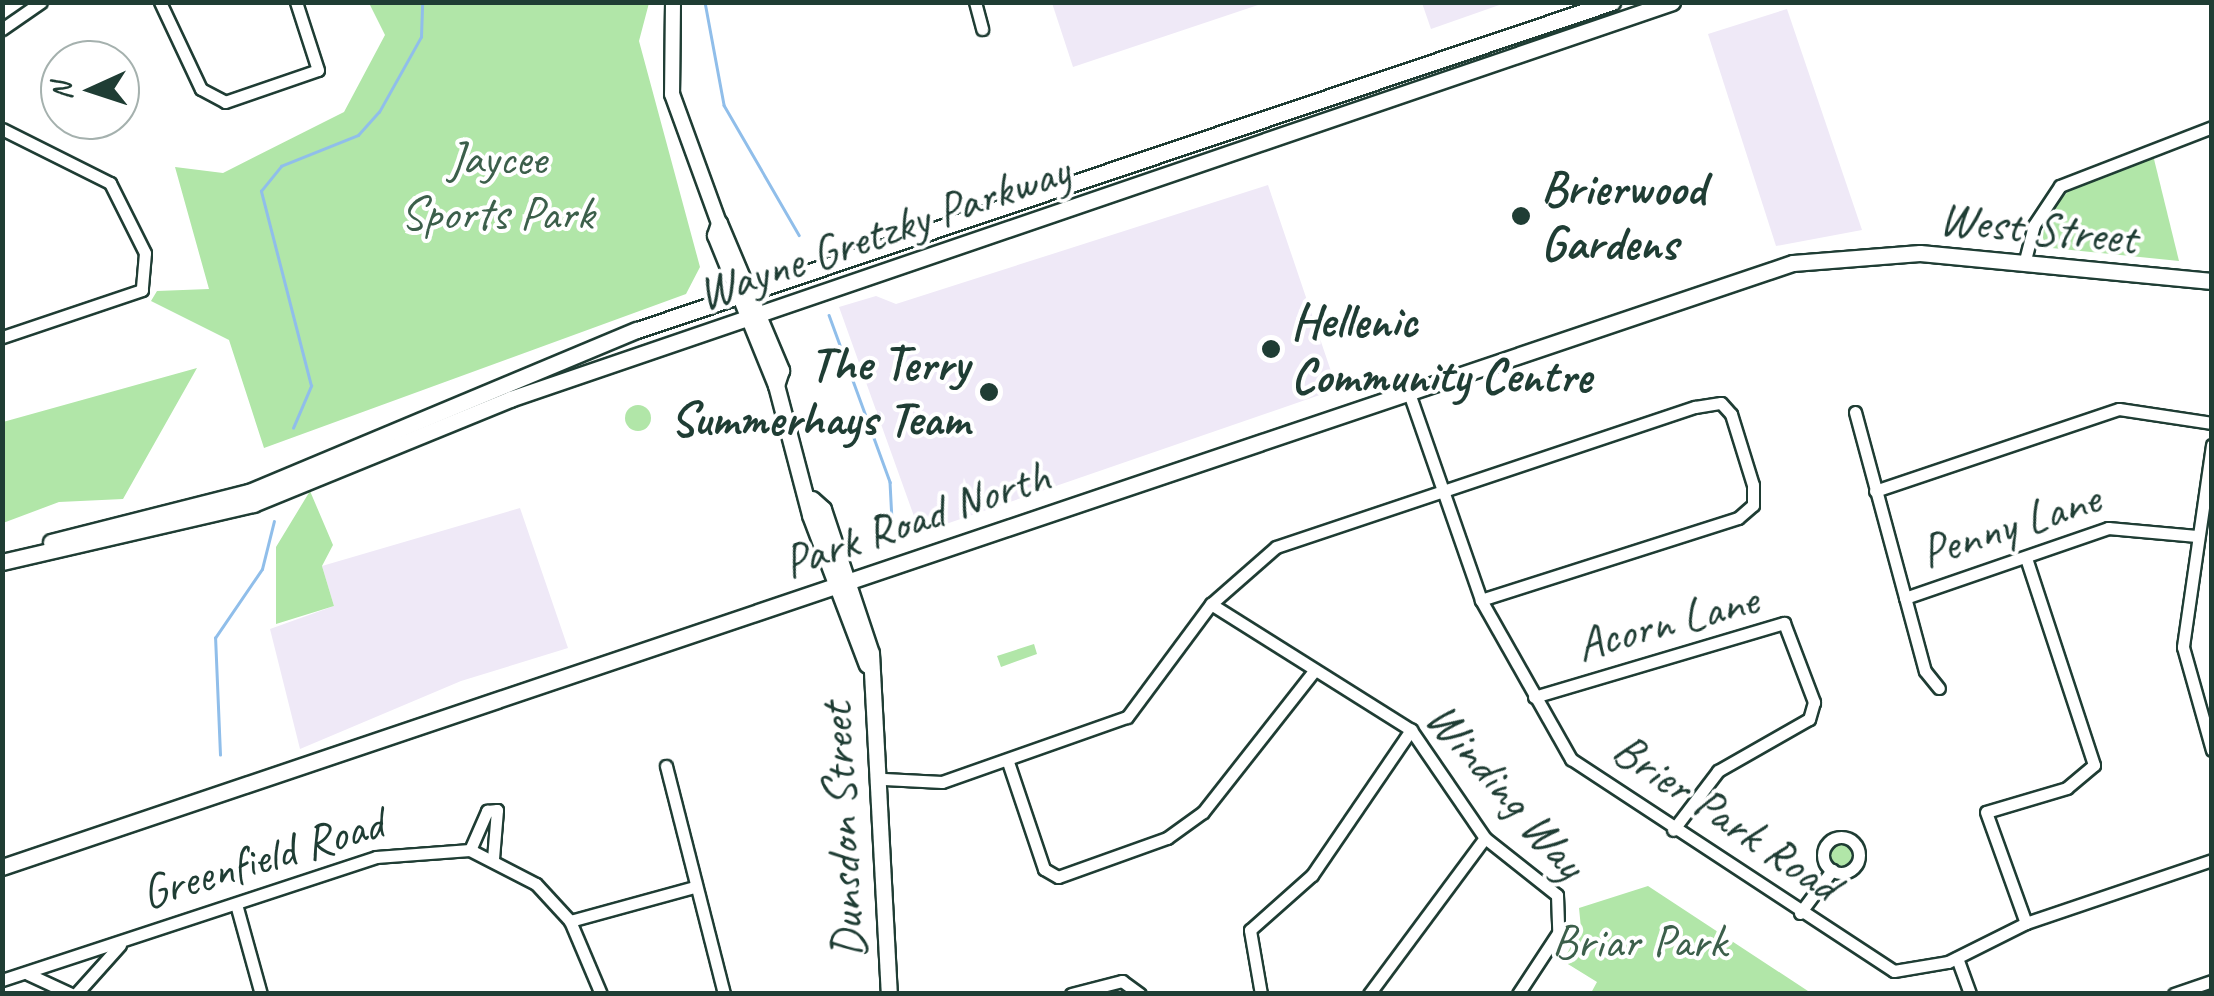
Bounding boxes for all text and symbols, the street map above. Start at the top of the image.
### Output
north arrow [40,40,140,140]
text: N [44,82,79,101]
park label: Jaycee Sports Park [399,129,595,242]
street label: Wayne Gretzky Parkway [690,141,1076,323]
place label: Brierwood Gardens [1541,159,1705,272]
street label: West Street [1936,189,2140,267]
marker: Brierwood Gardens [1510,205,1532,227]
place label: Hellenic Community Centre [1291,292,1591,405]
place label: The Terry Summerhays Team [670,335,969,448]
marker: Hellenic Community Centre [1260,338,1282,360]
marker: The Terry Summerhays Team [978,381,1000,403]
street label: Park Road North [774,446,1058,592]
street label: Penny Lane [1912,469,2108,581]
street label: Acorn Lane [1569,570,1765,674]
street label: Winding Way [1414,690,1598,890]
street label: Dunsdon Street [807,701,877,961]
street label: Brier Park Road [1600,719,1852,915]
street label: Greenfield Road [134,794,390,922]
park label: Briar Park [1551,913,1727,971]

